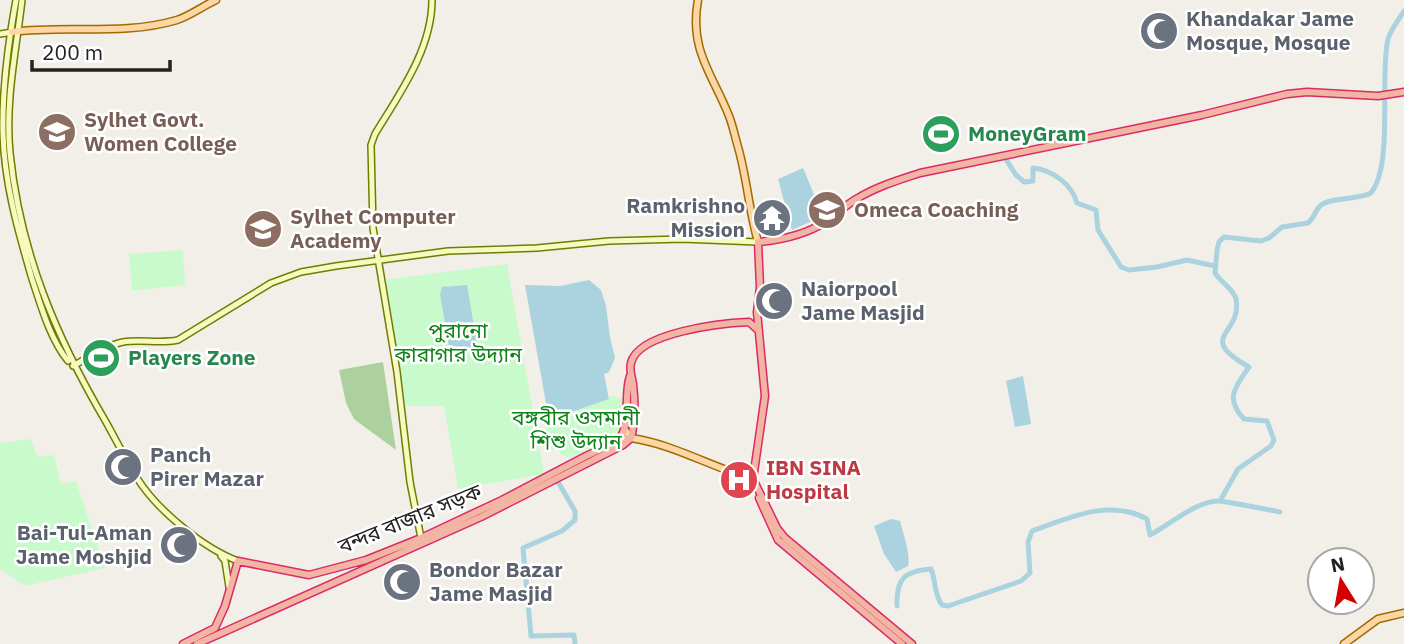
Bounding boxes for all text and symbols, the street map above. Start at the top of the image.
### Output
place label: Khandakar Jame Mosque, Mosque [1186,4,1354,56]
mosque icon: Khandakar Jame Mosque, Mosque [1138,10,1180,52]
scale bar [32,28,170,72]
text: 200 m [42,38,103,66]
place label: Sylhet Govt. Women College [84,105,237,157]
school or university icon: Sylhet Govt. Women College [36,111,78,153]
sports icon: MoneyGram [920,113,962,155]
place label: MoneyGram [968,119,1086,147]
school or university icon: Omeca Coaching [806,189,848,231]
place label: Ramkrishno Mission [626,191,745,243]
place label: Omeca Coaching [854,195,1019,223]
temple icon: Ramkrishno Mission [751,197,793,239]
place label: Sylhet Computer Academy [290,202,456,254]
school or university icon: Sylhet Computer Academy [242,208,284,250]
place label: Naiorpool Jame Masjid [801,274,925,326]
mosque icon: Naiorpool Jame Masjid [753,280,795,322]
park label: পুরানো কারাগার উদ্যান [393,316,522,368]
sports icon: Players Zone [80,337,122,379]
place label: Players Zone [128,343,256,371]
park label: বঙ্গবীর ওসমানী শিশু উদ্যান [511,403,640,455]
place label: Panch Pirer Mazar [150,440,264,492]
mosque icon: Panch Pirer Mazar [102,446,144,488]
place label: IBN SINA Hospital [766,453,861,505]
hospital icon: IBN SINA Hospital [718,459,760,501]
street label: বন্দর বাজার সড়ক [333,476,486,560]
place label: Bai-Tul-Aman Jame Moshjid [16,518,152,570]
mosque icon: Bai-Tul-Aman Jame Moshjid [158,524,200,566]
north arrow [1306,546,1376,616]
text: N [1329,551,1347,577]
place label: Bondor Bazar Jame Masjid [429,555,563,607]
mosque icon: Bondor Bazar Jame Masjid [381,561,423,603]

